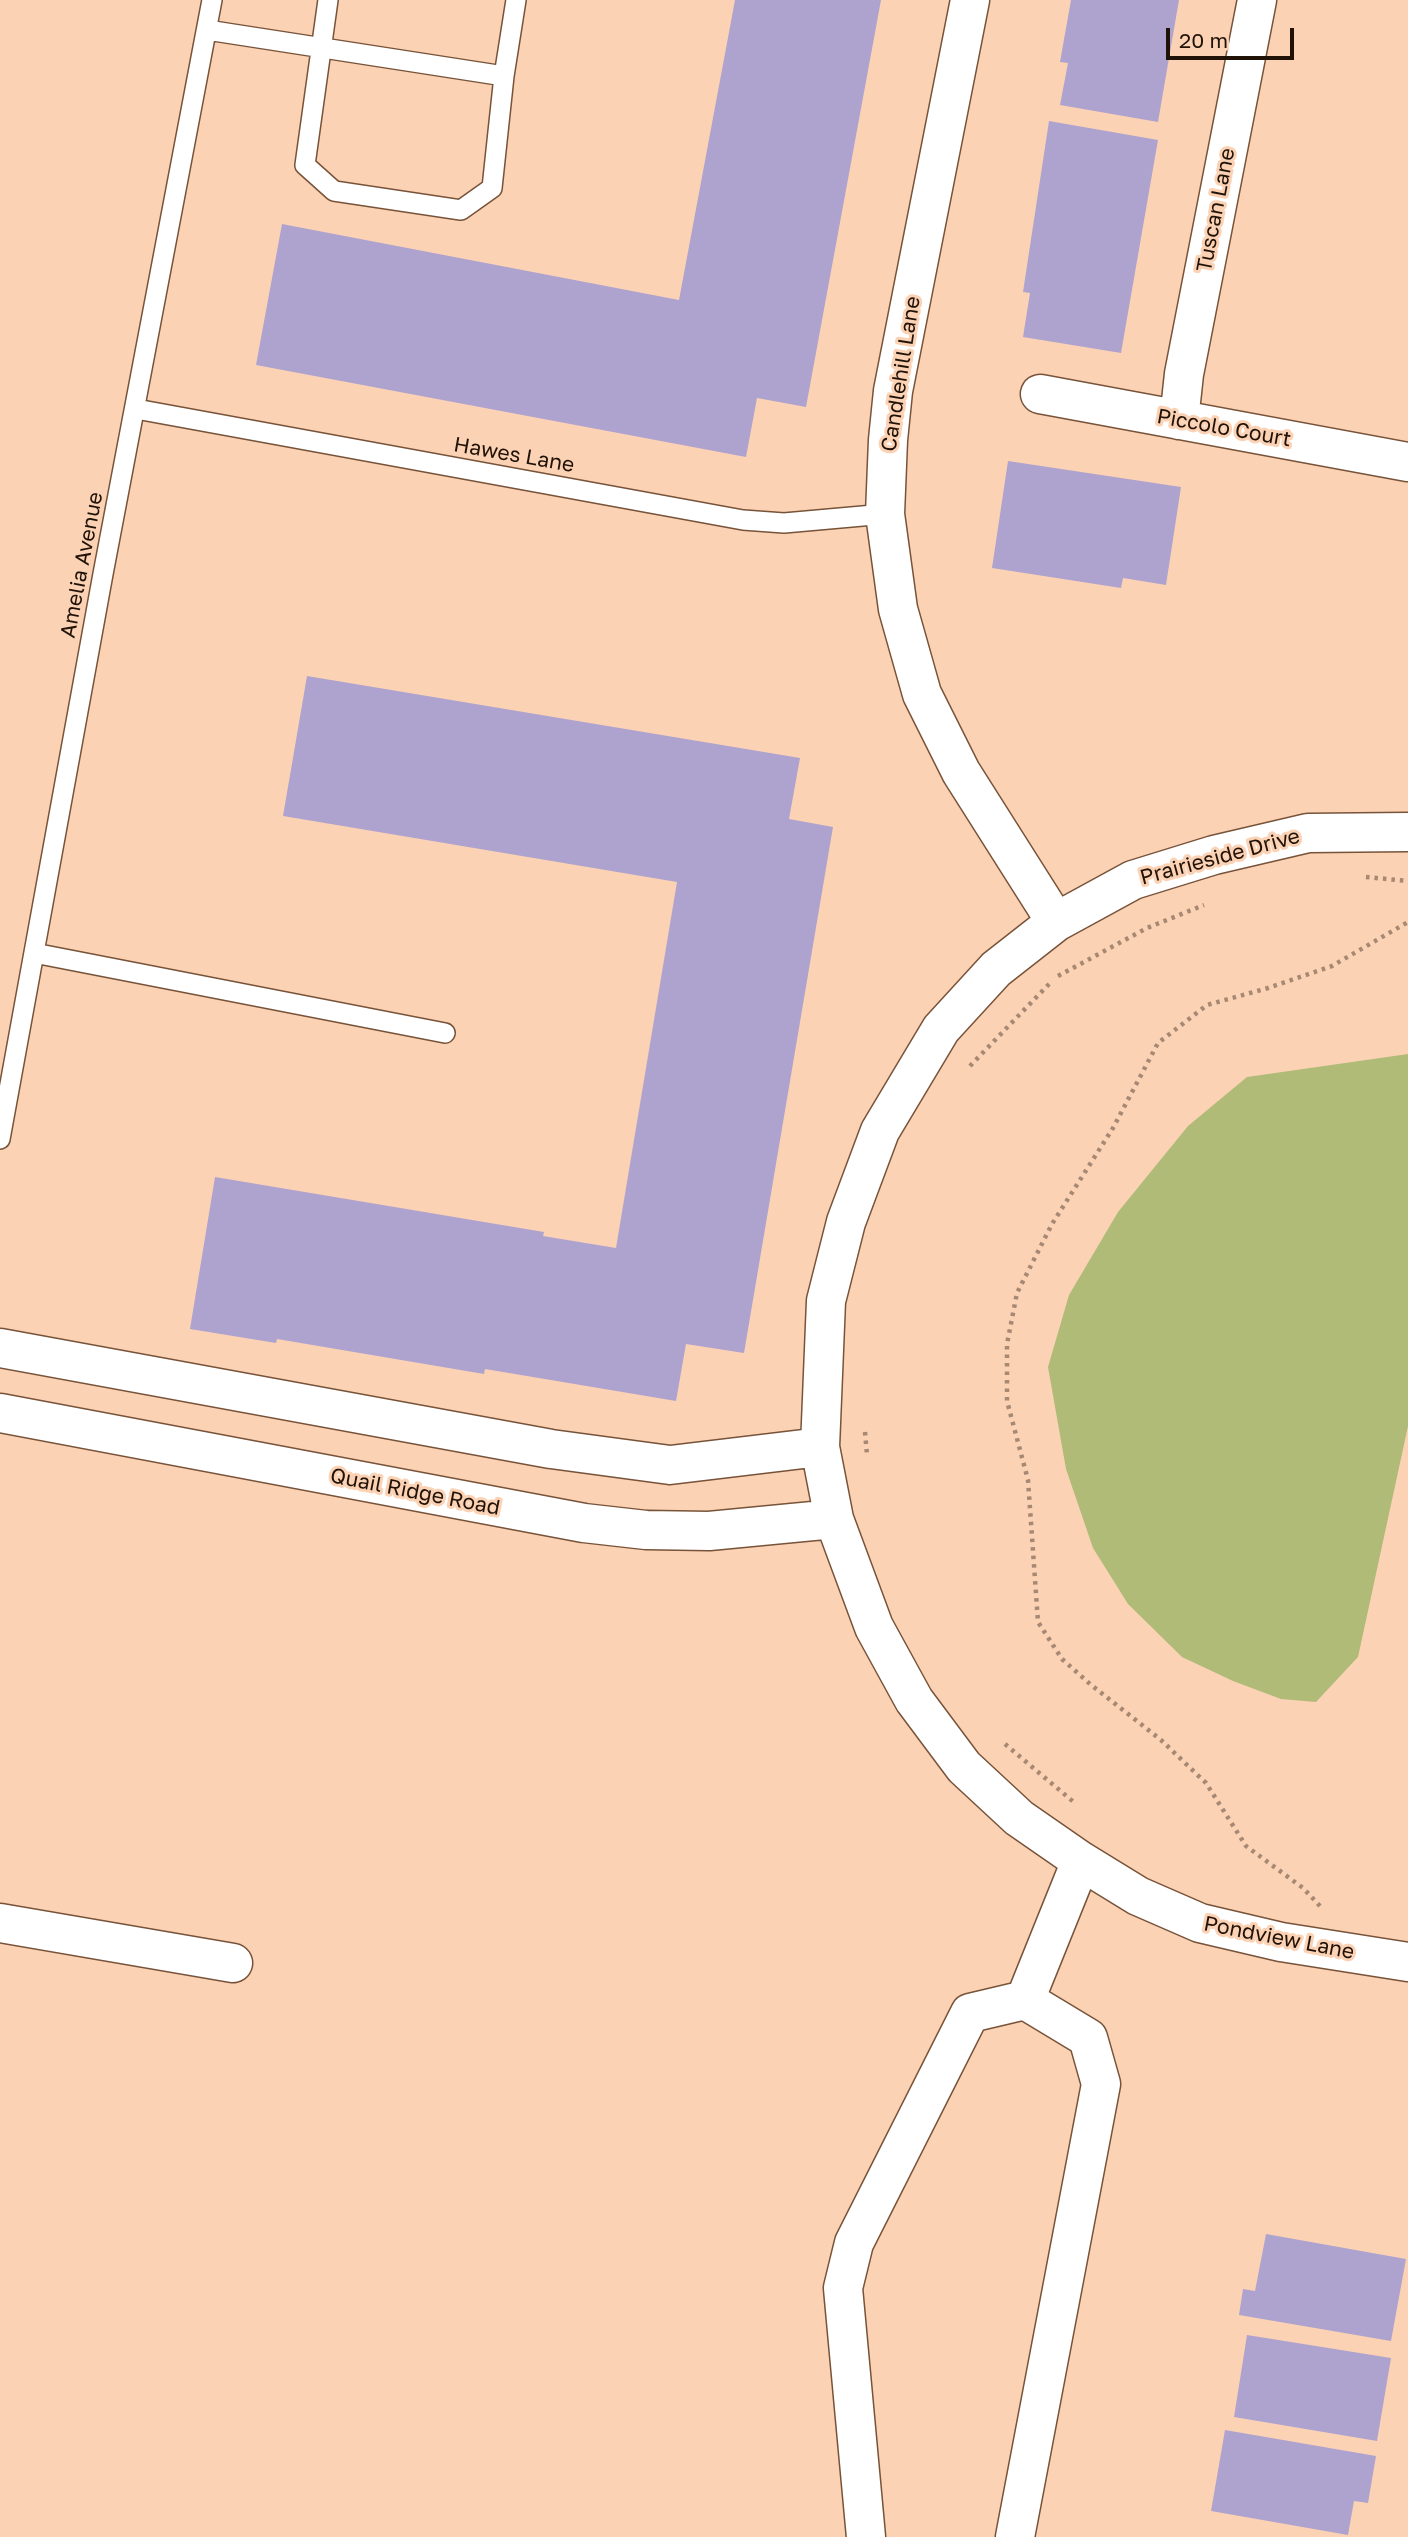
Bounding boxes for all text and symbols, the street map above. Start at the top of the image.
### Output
scale bar [1170,14,1298,58]
text: 20 m [1179,27,1228,53]
street label: Tuscan Lane [1192,146,1240,274]
street label: Candlehill Lane [876,294,926,454]
street label: Piccolo Court [1155,404,1293,452]
street label: Hawes Lane [452,432,576,478]
street label: Amelia Avenue [55,490,109,640]
street label: Prairieside Drive [1137,824,1303,890]
street label: Quail Ridge Road [328,1463,502,1521]
street label: Pondview Lane [1202,1911,1356,1965]

